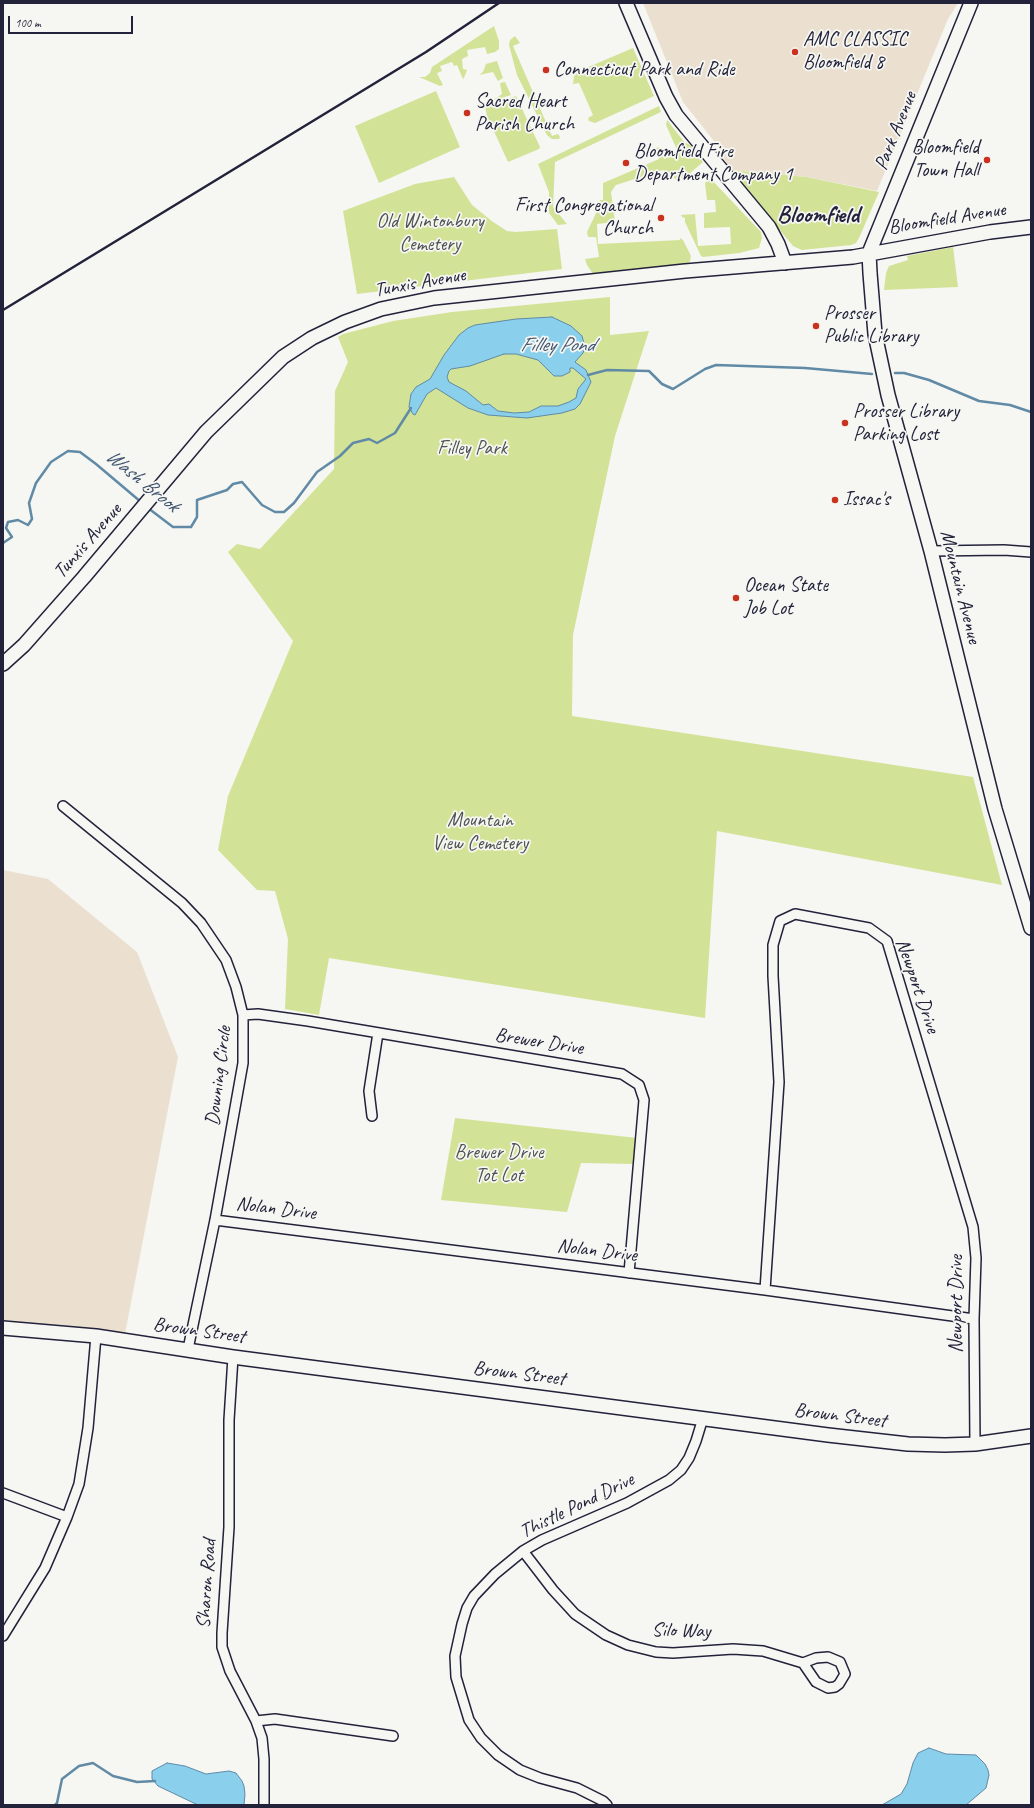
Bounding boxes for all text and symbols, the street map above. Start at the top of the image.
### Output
scale bar [10,8,135,34]
text: 100 m [15,15,41,31]
place label: AMC CLASSIC Bloomfield 8 [803,28,907,75]
marker: AMC CLASSIC Bloomfield 8 [790,47,800,57]
place label: Connecticut Park and Ride [554,58,735,82]
marker: Connecticut Park and Ride [541,65,551,75]
street label: Park Avenue [869,88,923,174]
place label: Sacred Heart Parish Church [475,90,574,137]
marker: Sacred Heart Parish Church [462,108,472,118]
place label: Bloomfield Town Hall [912,136,979,183]
place label: Bloomfield Fire Department Company 1 [634,140,793,187]
marker: Bloomfield Town Hall [982,155,992,165]
marker: Bloomfield Fire Department Company 1 [621,158,631,168]
place label: First Congregational Church [515,194,653,241]
street label: Bloomfield Avenue [887,198,1007,240]
district label: Bloomfield [777,202,859,230]
park label: Old Wintonbury Cemetery [377,210,483,257]
marker: First Congregational Church [656,213,666,223]
street label: Tunxis Avenue [373,263,467,303]
place label: Prosser Public Library [824,302,918,349]
marker: Prosser Public Library [811,321,821,331]
water label: Filley Pond [520,332,594,358]
place label: Prosser Library Parking Lost [853,400,959,447]
marker: Prosser Library Parking Lost [840,418,850,428]
park label: Filley Park [437,437,507,461]
water label: Wash Brook [100,444,184,518]
place label: Issac's [843,488,890,512]
marker: Issac's [830,495,840,505]
street label: Tunxis Avenue [49,498,127,584]
street label: Mountain Avenue [934,528,986,646]
place label: Ocean State Job Lot [744,574,828,621]
marker: Ocean State Job Lot [731,593,741,603]
park label: Mountain View Cemetery [432,809,528,856]
street label: Newport Drive [890,936,944,1036]
street label: Brewer Drive [493,1023,585,1061]
street label: Downing Circle [201,1025,237,1127]
park label: Brewer Drive Tot Lot [455,1141,543,1188]
street label: Nolan Drive [235,1192,317,1226]
street label: Nolan Drive [556,1234,638,1268]
street label: Newport Drive [945,1255,969,1353]
street label: Brown Street [152,1313,246,1349]
street label: Brown Street [472,1356,566,1392]
street label: Brown Street [793,1398,887,1434]
street label: Thistle Pond Drive [516,1468,638,1544]
street label: Sharon Road [192,1538,222,1630]
street label: Silo Way [651,1618,711,1644]

